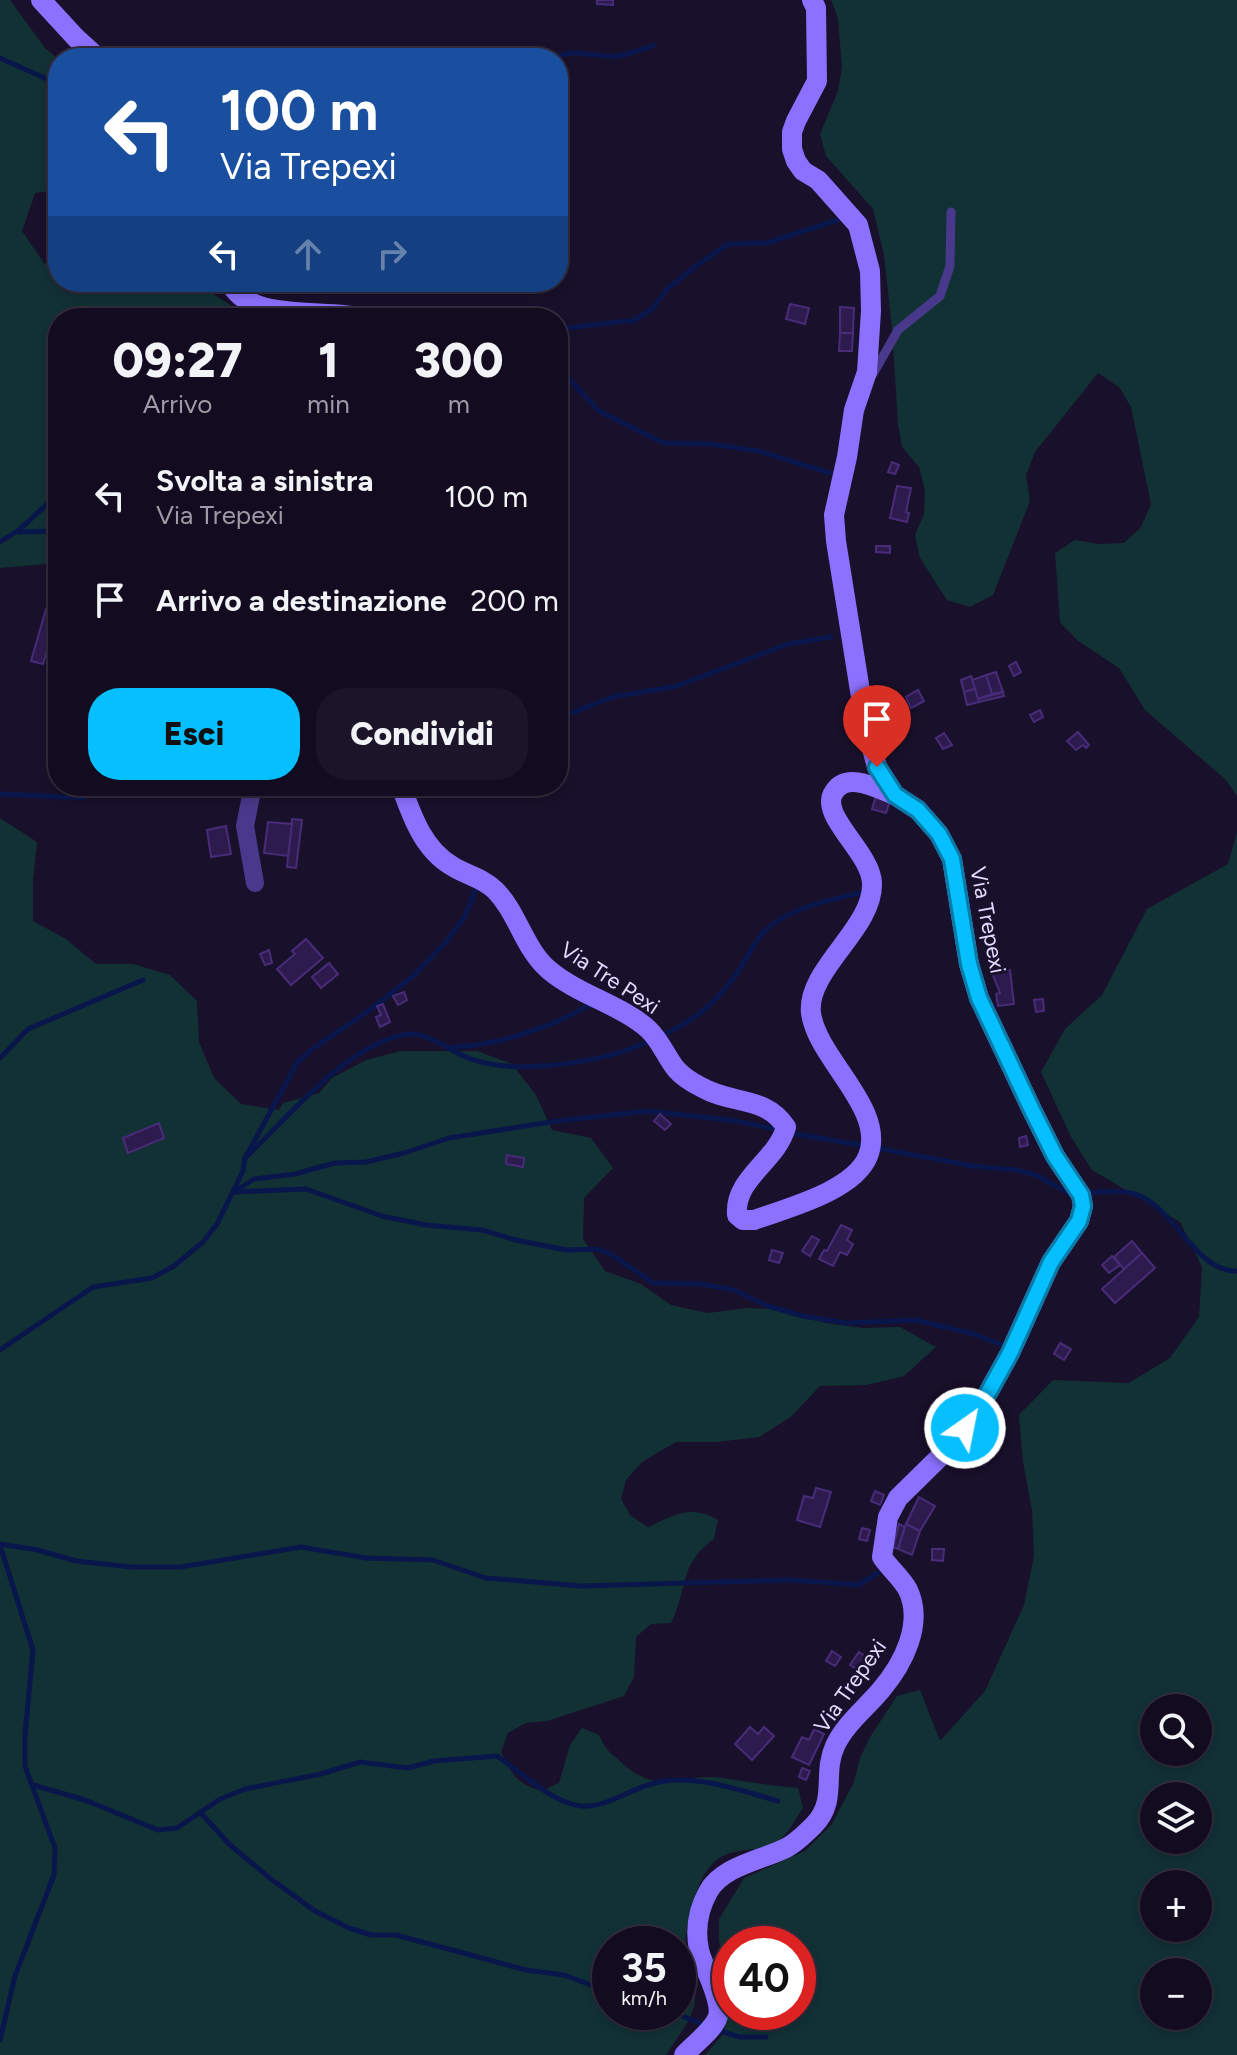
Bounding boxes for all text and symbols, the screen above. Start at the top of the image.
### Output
text: 100 m [220,77,378,144]
icon: left [88,80,192,184]
text: Via Trepexi [220,145,397,188]
icon: left [202,232,246,276]
icon: ahead [286,232,330,276]
icon: right [370,232,414,276]
text: 09:27 [112,331,243,389]
text: 1 [318,331,339,389]
text: 300 [414,331,504,389]
text: Arrivo [143,388,212,420]
text: min [307,388,350,420]
text: m [448,388,470,420]
text: Svolta a sinistra [156,462,373,499]
icon: left [88,474,132,518]
text: 100 m [444,478,528,515]
text: Via Trepexi [156,499,284,531]
icon: arrive [88,578,132,622]
text: Arrivo a destinazione [156,582,447,619]
text: 200 m [471,582,559,619]
pin [843,685,911,767]
button: Esci [88,688,300,780]
button: Condividi [316,688,528,780]
icon: arrive [855,697,899,741]
street label: Via Trepexi [964,864,1012,976]
street label: Via Tre Pexi [555,936,665,1020]
position arrow [923,1386,1007,1470]
street label: Via Trepexi [808,1634,892,1738]
map controls [1140,1694,1212,2030]
button: search [1140,1694,1212,1766]
button: layers [1140,1782,1212,1854]
button: + [1140,1870,1212,1942]
speed limit sign: 40 [712,1926,816,2030]
text: 35 [621,1944,667,1992]
button: − [1140,1958,1212,2030]
text: km/h [621,1986,667,2010]

